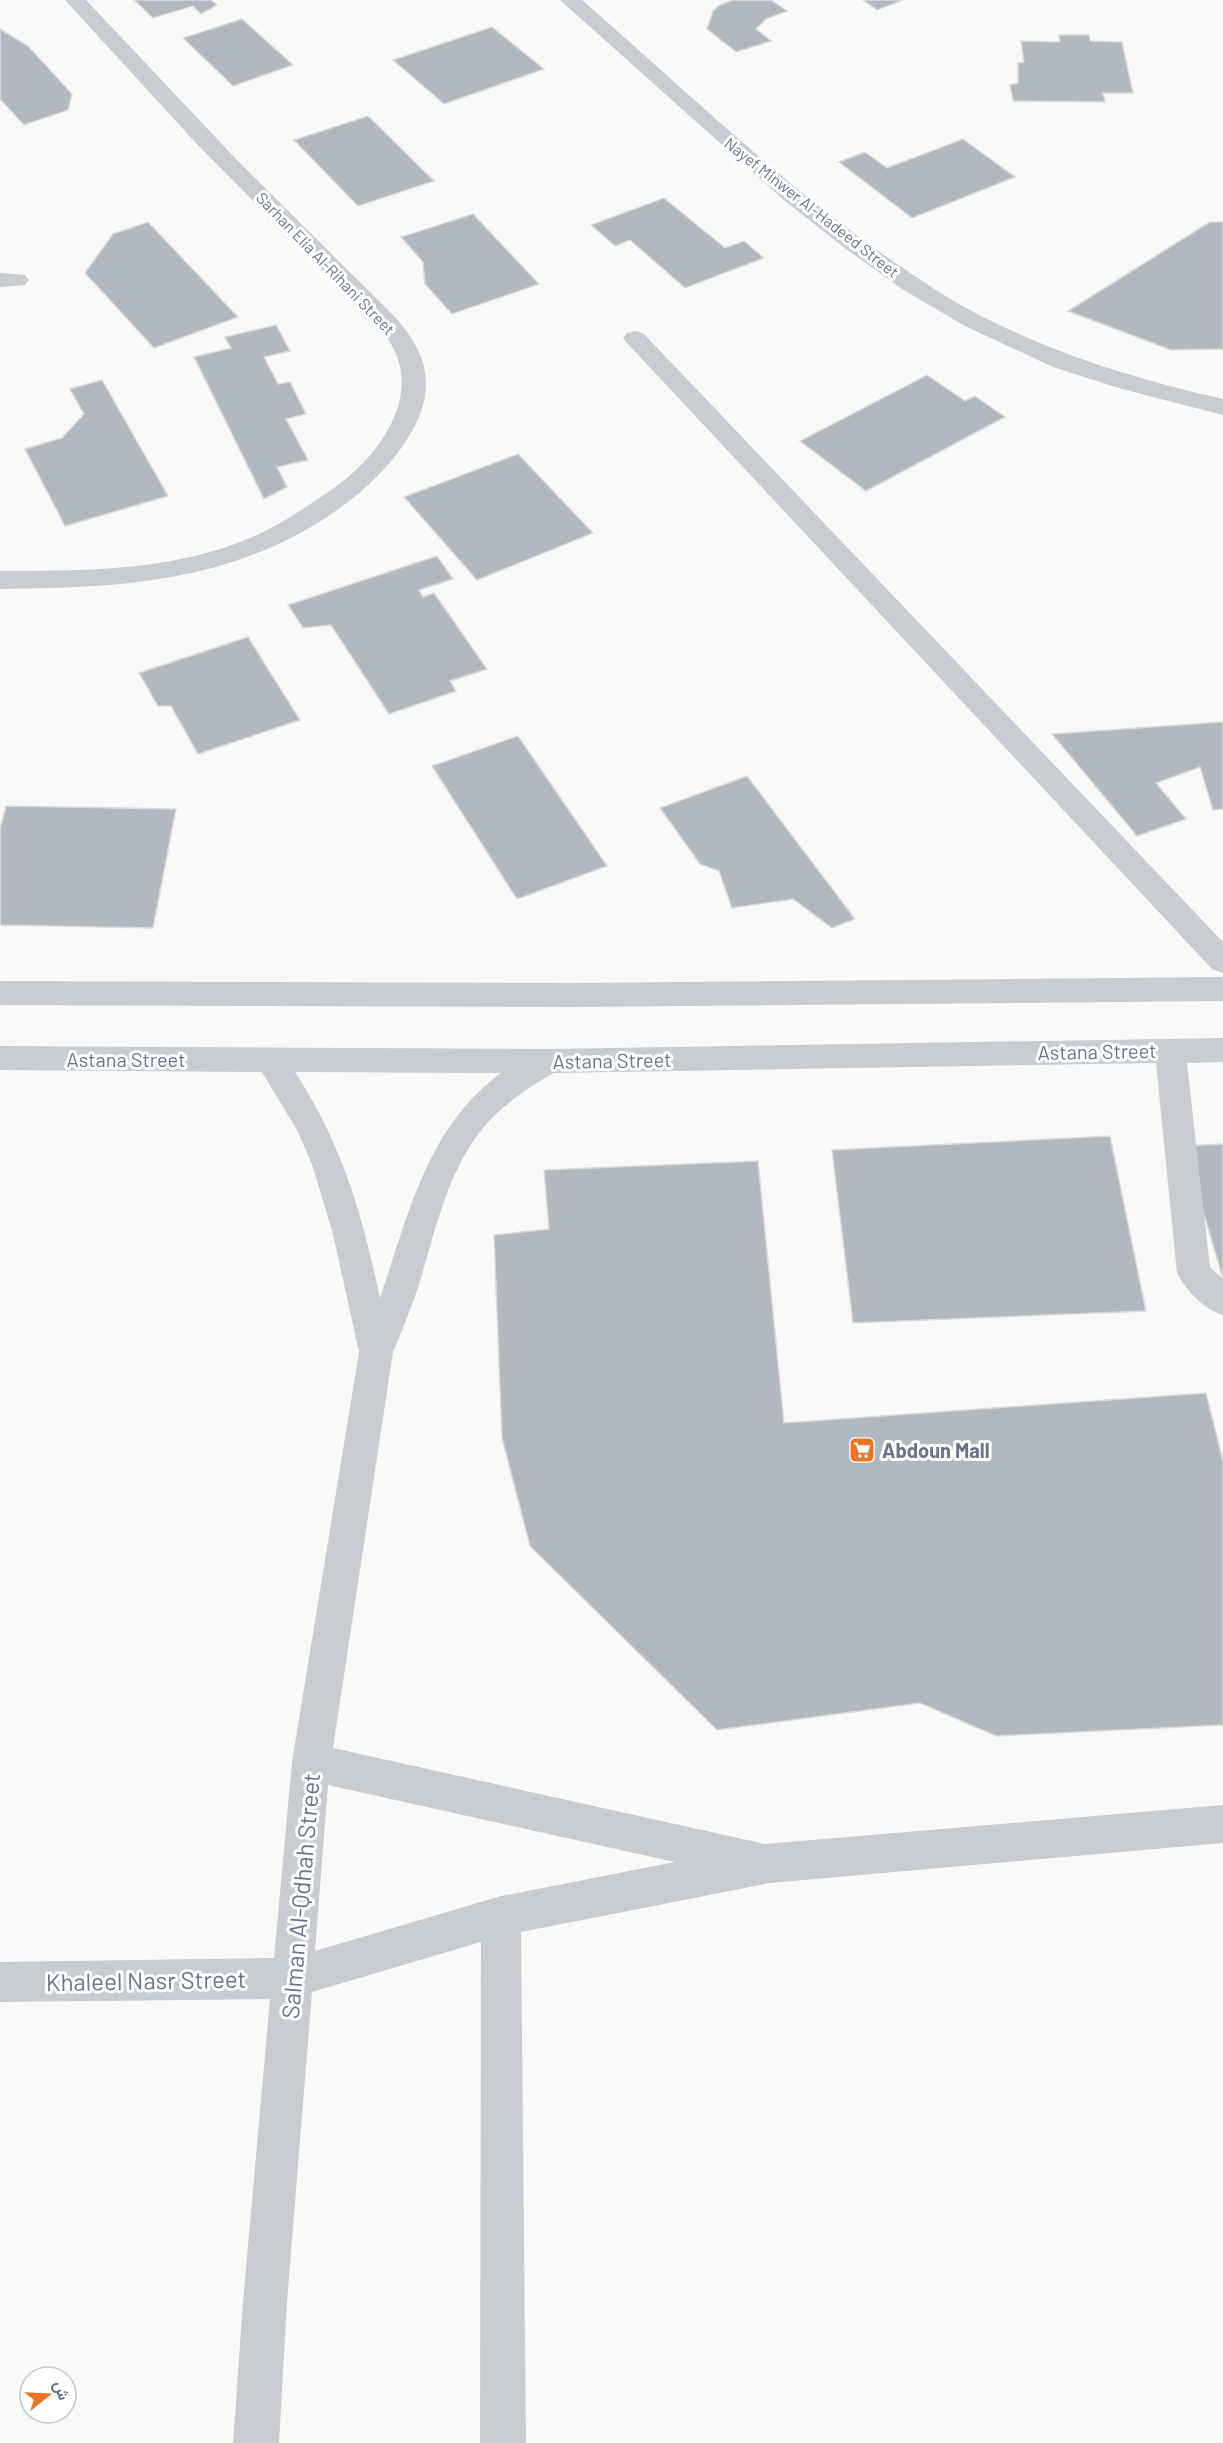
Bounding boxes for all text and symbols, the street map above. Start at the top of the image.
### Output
street label: Nayef Minwer Al-Hadeed Street [721,133,903,281]
street label: Sarhan Elia Al-Rihani Street [253,188,399,338]
street label: Astana Street [1037,1038,1157,1064]
street label: Astana Street [67,1047,185,1071]
street label: Astana Street [552,1047,672,1073]
supermarket icon: Abdoun Mall [847,1435,877,1465]
place label: Abdoun Mall [882,1438,990,1462]
street label: Salman Al-Qdhah Street [275,1772,325,2020]
street label: Khaleel Nasr Street [46,1964,246,1996]
north arrow [18,2365,78,2425]
text: ش [50,2378,75,2403]

